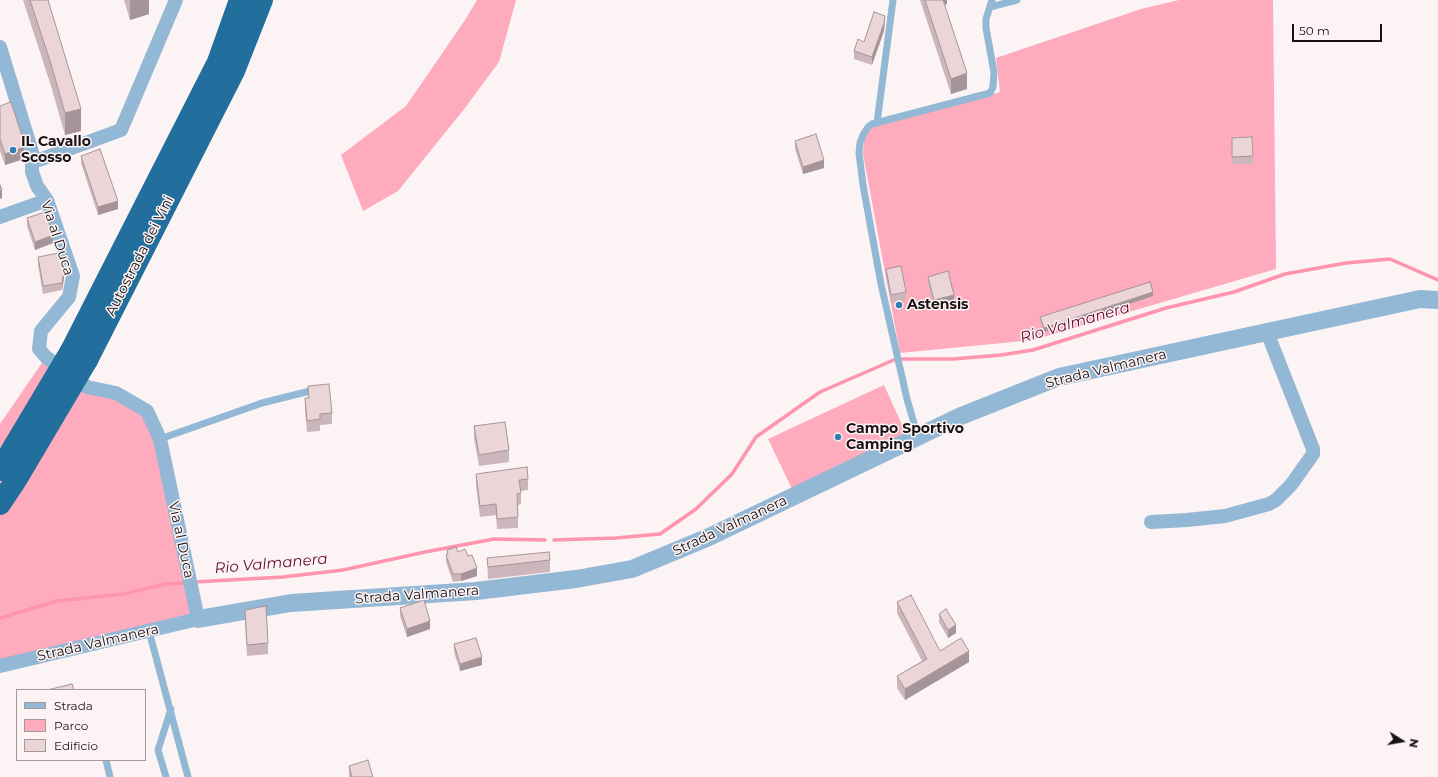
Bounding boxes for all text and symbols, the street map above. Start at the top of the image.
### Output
scale bar [1294,16,1384,42]
text: 50 m [1299,23,1330,38]
place label: IL Cavallo Scosso [21,134,91,166]
marker: IL Cavallo Scosso [8,145,18,155]
street label: Autostrada dei Vini [102,193,178,319]
street label: Via al Duca [37,198,77,278]
place label: Astensis [907,297,969,313]
water label: Rio Valmanera [1018,299,1132,347]
marker: Astensis [894,300,904,310]
street label: Strada Valmanera [1044,346,1168,392]
place label: Campo Sportivo Camping [846,421,964,454]
marker: Campo Sportivo Camping [833,432,843,442]
street label: Strada Valmanera [670,492,790,560]
street label: Via al Duca [165,500,197,580]
water label: Rio Valmanera [214,550,328,578]
street label: Strada Valmanera [354,582,480,608]
street label: Strada Valmanera [36,621,160,665]
legend [16,689,146,761]
text: Strada [54,698,93,713]
text: Parco [54,718,88,733]
north arrow [1382,721,1422,761]
text: Edificio [54,738,98,753]
text: N [1406,738,1422,749]

